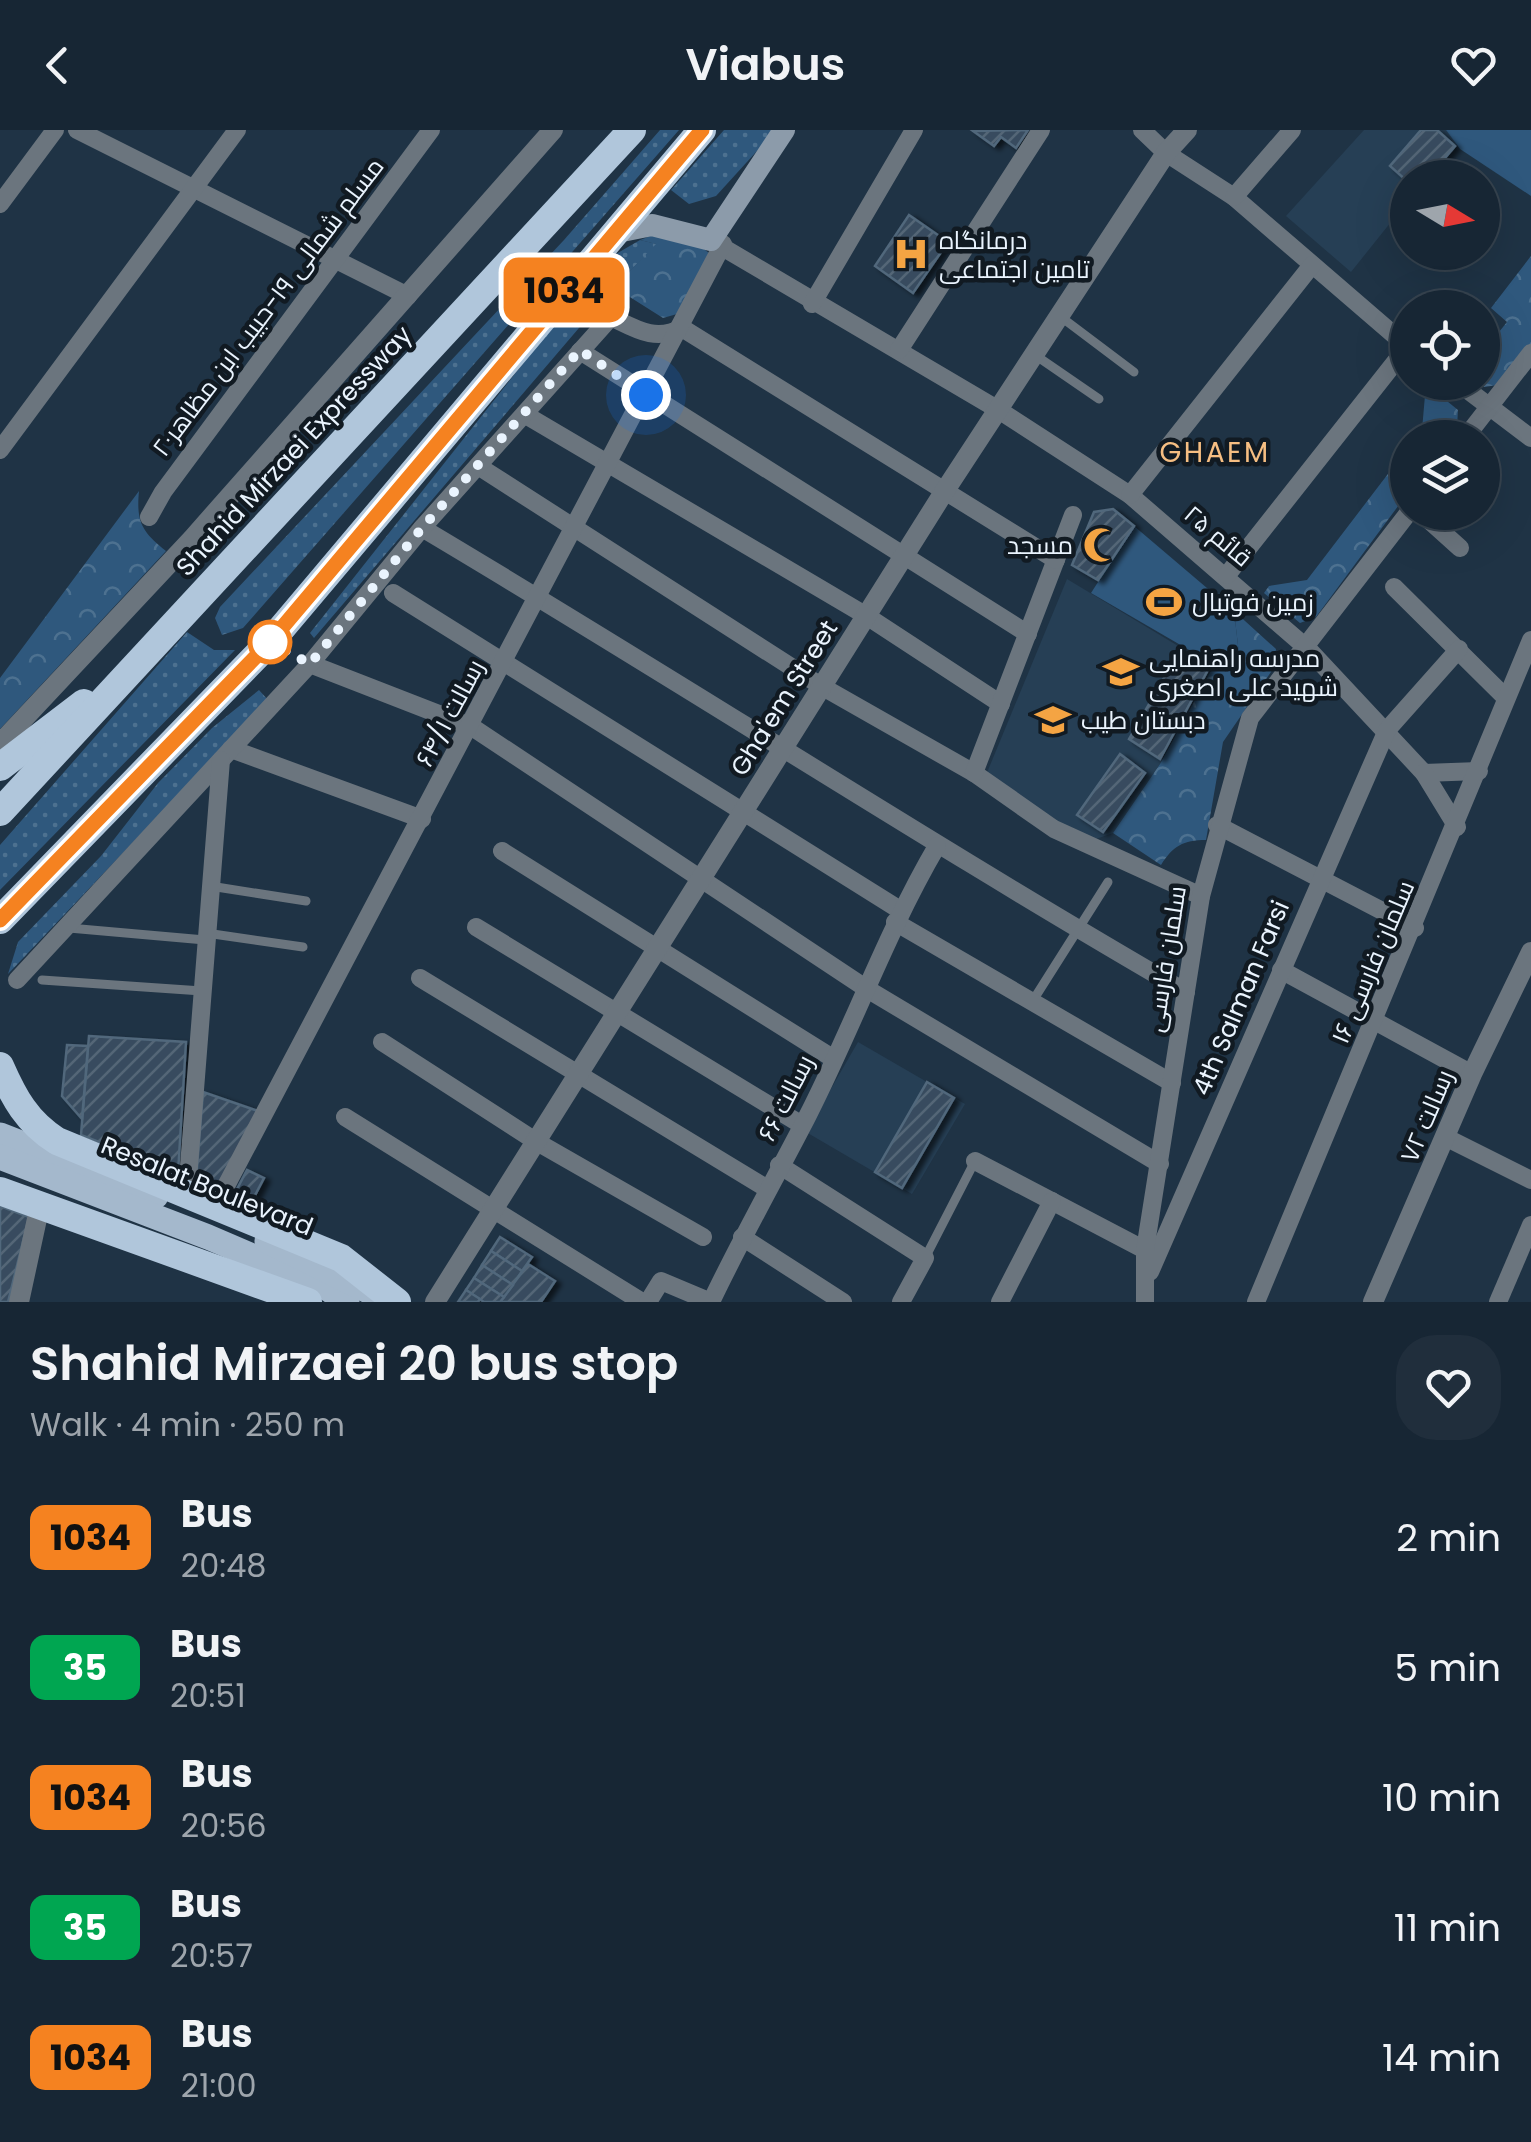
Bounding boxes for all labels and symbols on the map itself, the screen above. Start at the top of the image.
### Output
street label: مسلم شمالی ۱۹-حبیب ابن مظاهر۲۰ [144,150,392,464]
north arrow [1390,160,1500,270]
place label: درمانگاه تامین اجتماعی [939,223,1090,287]
hospital icon: درمانگاه تامین اجتماعی [892,235,930,273]
line badge: 1034 [494,258,634,322]
street label: Shahid Mirzaei Expressway [168,318,420,584]
your location [621,370,671,420]
district label: GHAEM [1159,433,1271,472]
street label: قائم ۲۵ [1176,497,1260,575]
mosque icon: مسجد [1082,526,1120,564]
place label: مسجد [1007,528,1073,563]
sports icon: زمین فوتبال [1145,583,1183,621]
place label: زمین فوتبال [1192,585,1314,620]
street label: Gha'em Street [722,613,846,783]
unlabelled marker [249,621,291,663]
place label: مدرسه راهنمایی شهید علی اصغری [1149,641,1338,705]
street label: رسالت ۶۴/۱ [407,653,493,773]
school or university icon: مدرسه راهنمایی شهید علی اصغری [1102,653,1140,691]
school or university icon: دبستان طیب [1034,701,1072,739]
place label: دبستان طیب [1081,703,1206,738]
street label: سلمان فارسی ۱۶ [1323,875,1423,1049]
street label: سلمان فارسی [1137,883,1195,1035]
street label: 4th Salman Farsi [1184,895,1298,1101]
street label: رسالت ۶۶ [749,1049,823,1147]
street label: رسالت ۷۲ [1392,1064,1462,1168]
street label: Resalat Boulevard [96,1128,318,1244]

